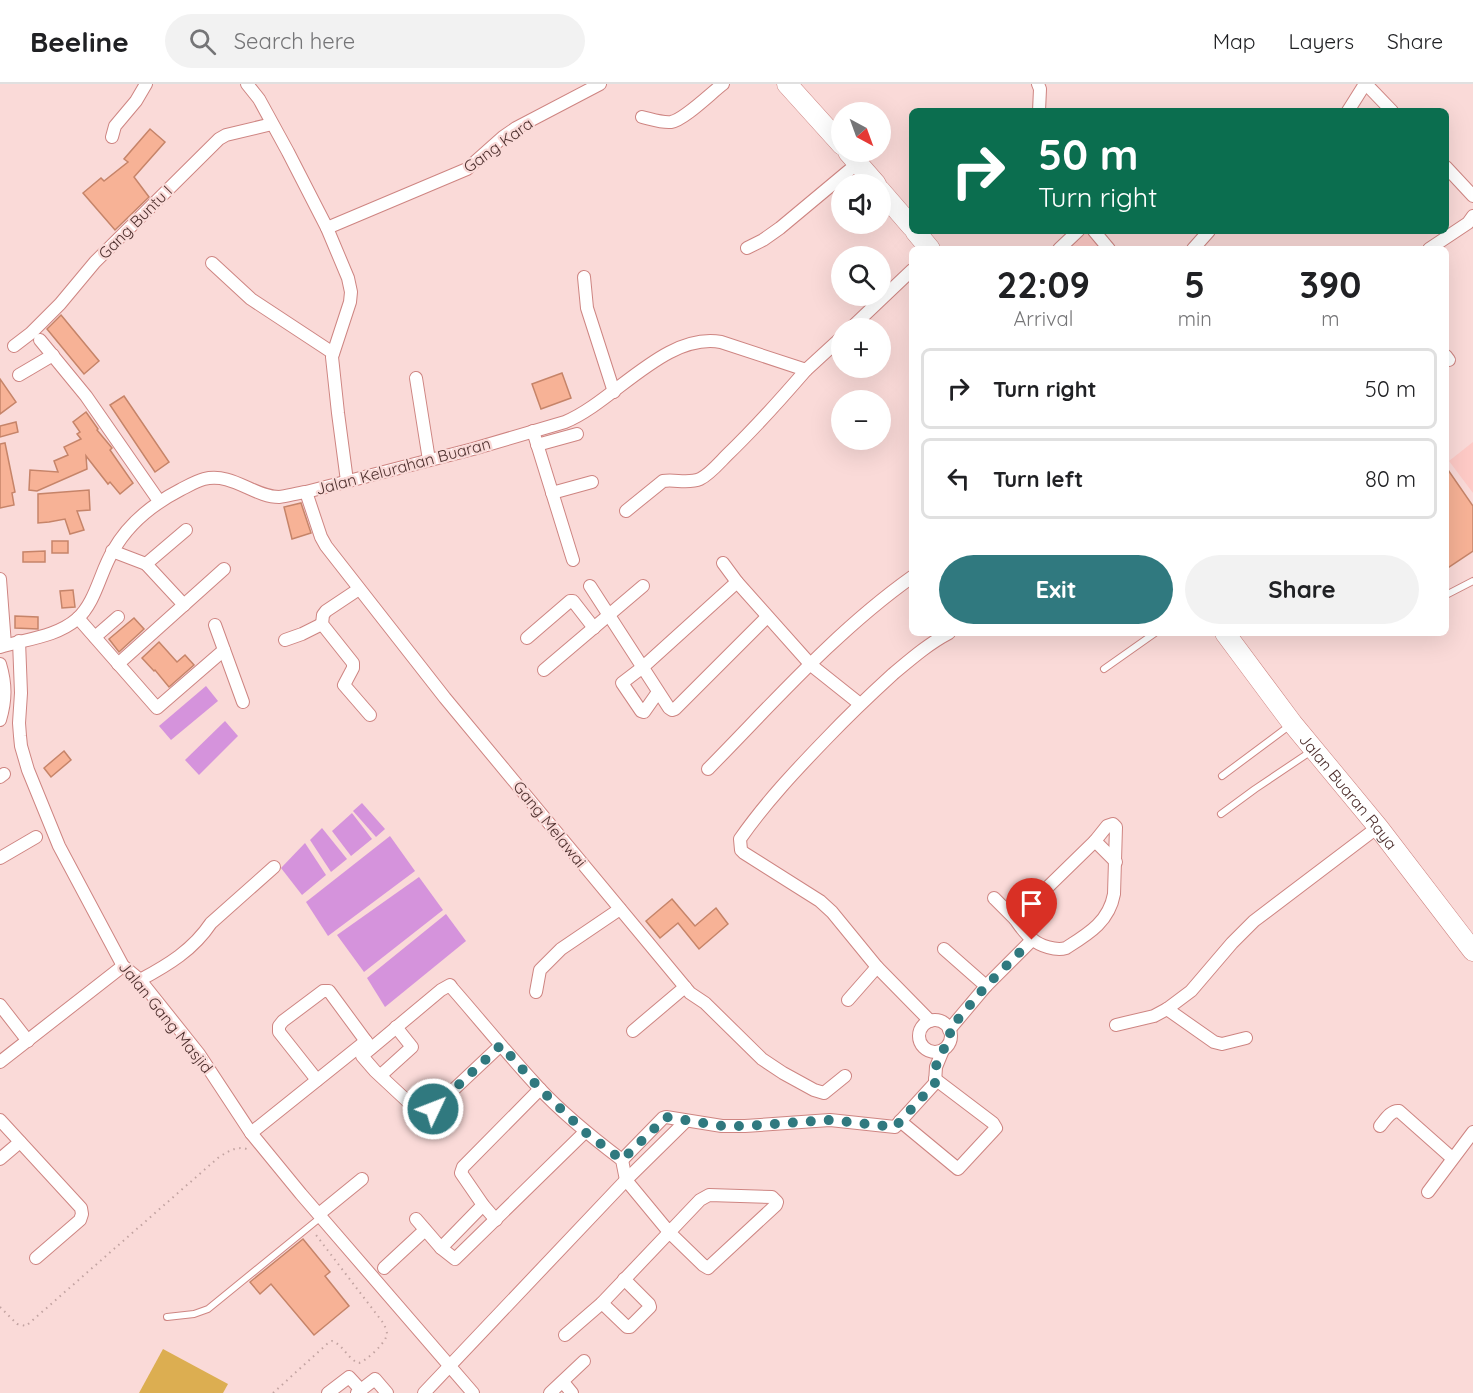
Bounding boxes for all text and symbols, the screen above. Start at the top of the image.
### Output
search box [165,14,585,68]
text: Beeline [30,24,129,59]
icon: search [186,25,219,58]
text: Search here [234,27,355,55]
text: Map [1213,28,1256,54]
text: Layers [1289,28,1354,54]
text: Share [1387,28,1443,54]
north arrow [831,102,891,162]
map controls [831,102,891,450]
street label: Gang Kara [459,113,537,177]
text: 50 m [1038,128,1138,181]
icon: right [939,132,1017,210]
button: sound [831,174,891,234]
text: Turn right [1038,180,1157,214]
street label: Gang Buntu I [94,181,176,263]
button: search [831,246,891,306]
text: 22:09 [997,262,1090,307]
text: 5 [1184,262,1205,307]
text: 390 [1299,262,1361,307]
text: Arrival [1013,306,1073,331]
text: min [1178,306,1212,331]
text: m [1321,306,1339,331]
button: + [831,318,891,378]
icon: right [942,372,975,405]
text: Turn right [993,375,1097,403]
text: 50 m [1365,375,1416,403]
button: − [831,390,891,450]
street label: Jalan Kelurahan Buaran [313,433,493,499]
icon: left [942,462,975,495]
text: Turn left [993,465,1083,493]
text: 80 m [1365,465,1416,493]
button: Exit [939,555,1173,624]
button: Share [1185,555,1419,624]
street label: Jalan Buaran Raya [1295,730,1402,853]
street label: Gang Melawai [509,777,591,871]
pin [1006,878,1057,940]
icon: arrive [1015,887,1048,920]
street label: Jalan Gang Masjid [115,957,217,1077]
position arrow [401,1077,465,1141]

